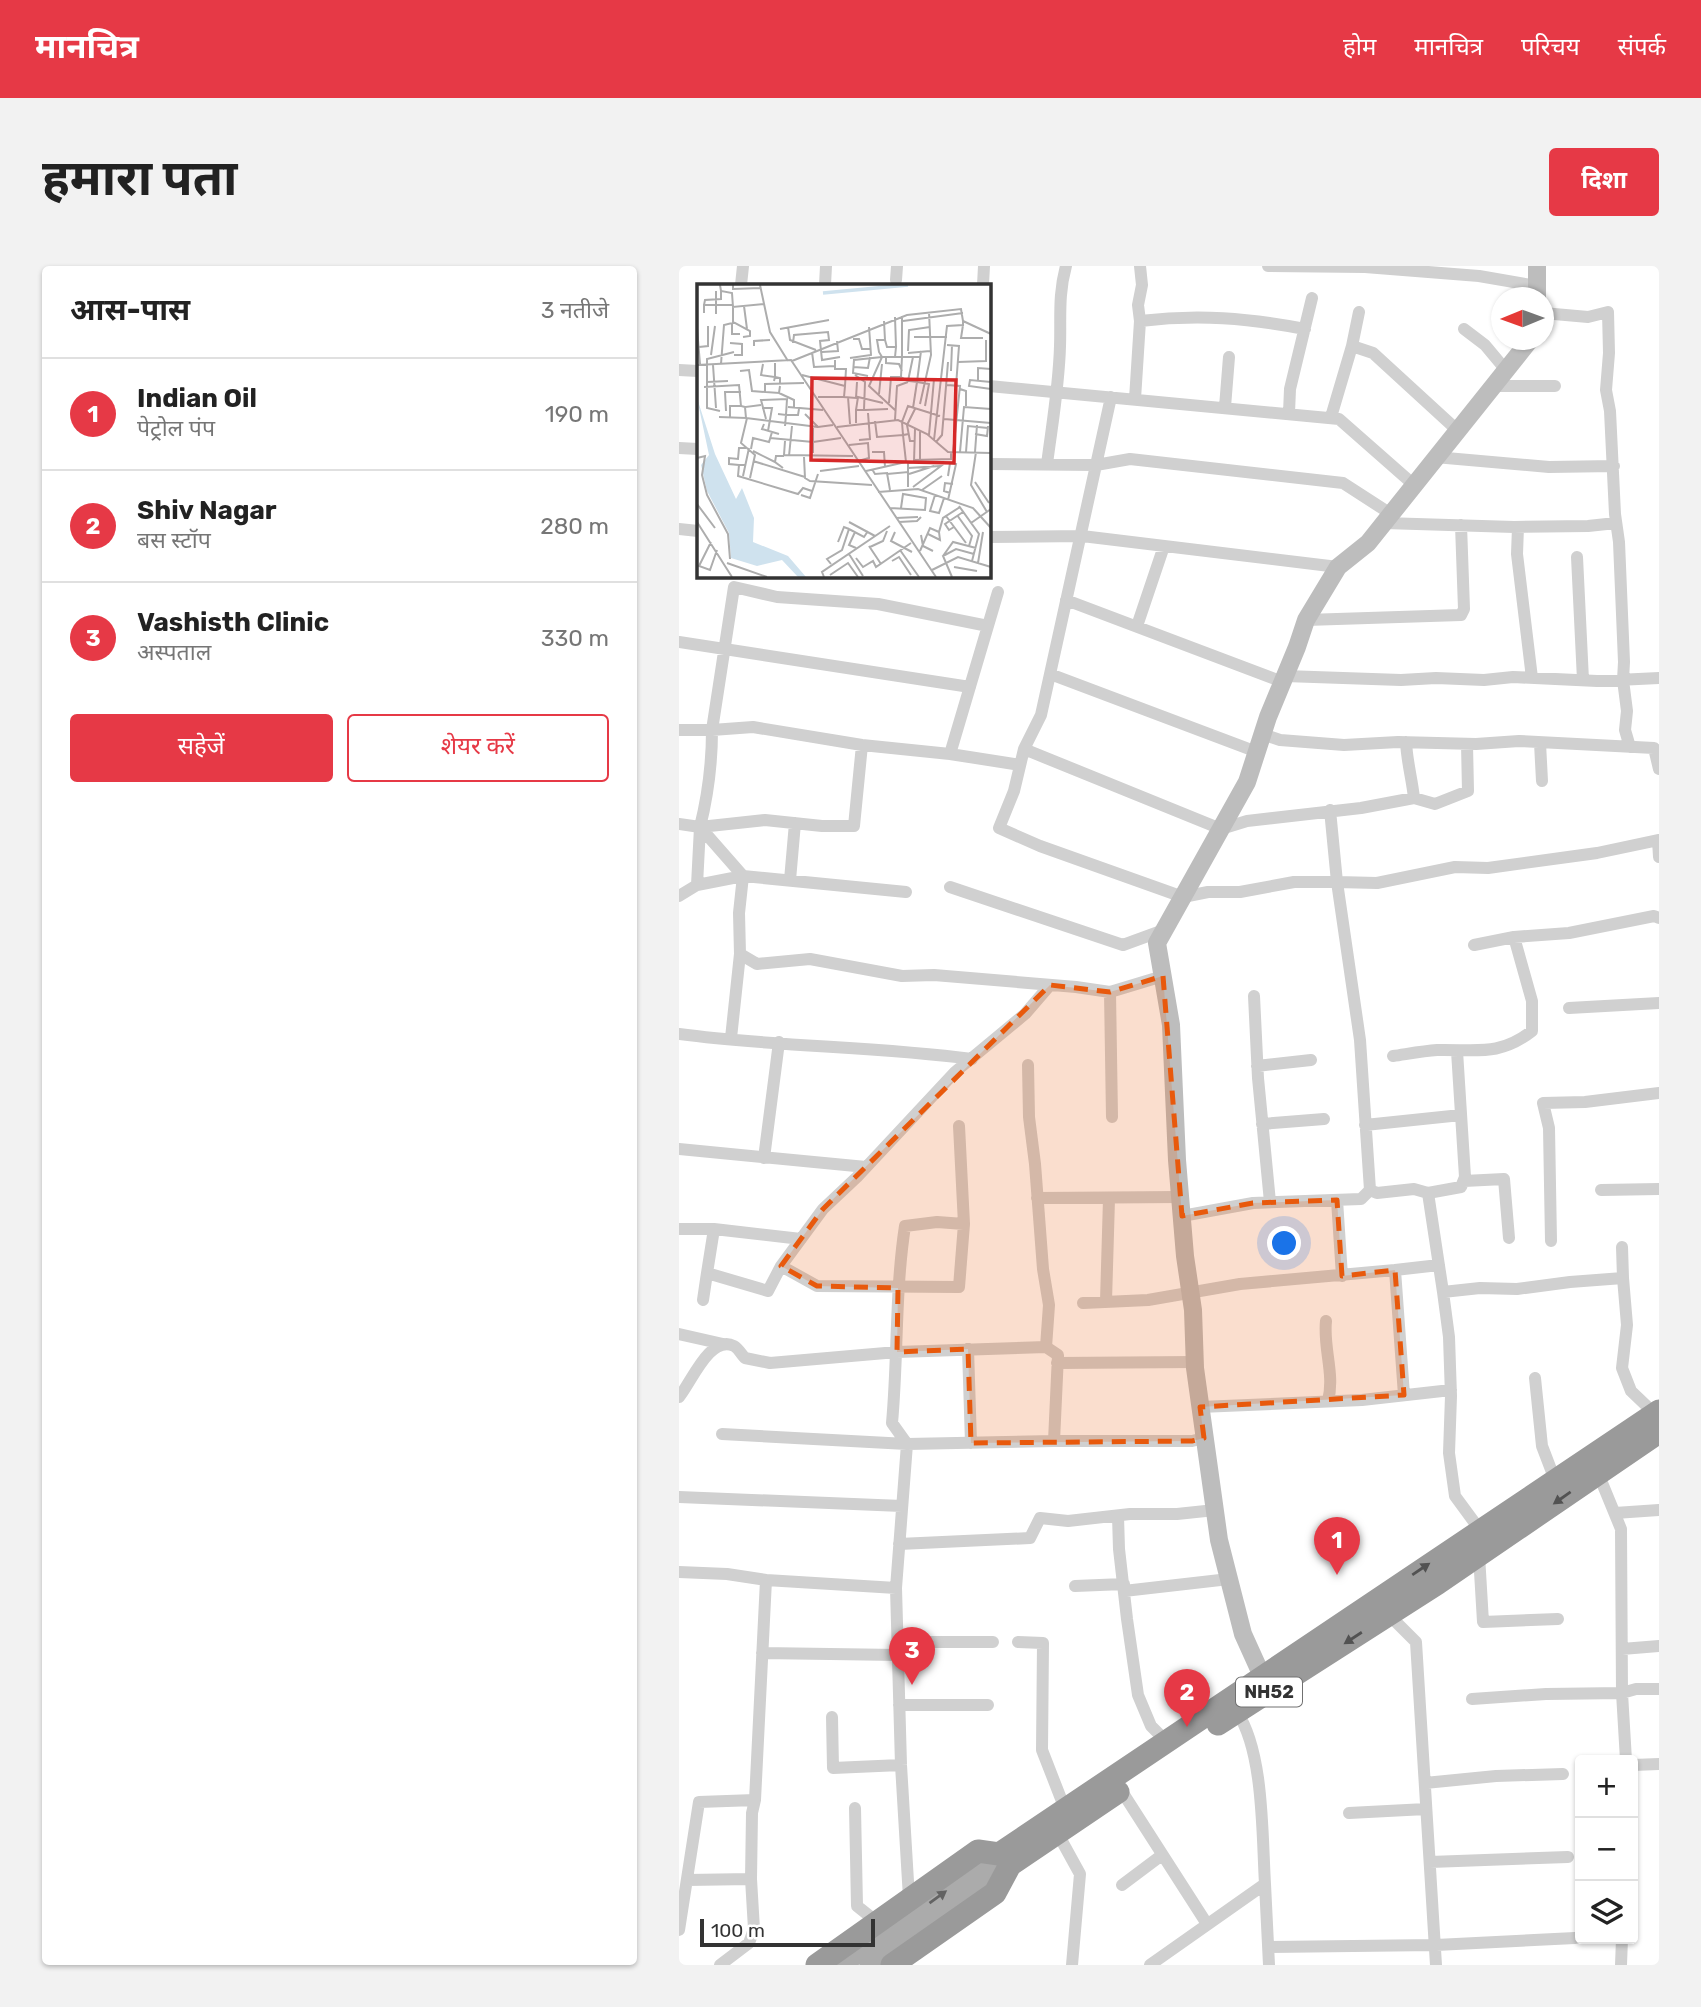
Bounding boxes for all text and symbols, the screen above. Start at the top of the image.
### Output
text: मानचित्र [35,27,139,66]
text: होम [1343,33,1376,61]
text: मानचित्र [1414,33,1483,61]
text: परिचय [1521,33,1580,61]
text: संपर्क [1618,33,1666,61]
button: दिशा [1549,148,1659,216]
text: हमारा पता [42,149,237,207]
inset map [697,284,991,578]
north arrow [1491,287,1554,350]
text: आस-पास [70,292,190,328]
text: 3 नतीजे [541,296,609,324]
text: Indian Oil [137,383,257,414]
text: 1 [87,400,99,428]
text: 190 m [545,400,609,428]
text: पेट्रोल पंप [137,414,215,442]
text: Shiv Nagar [137,495,277,526]
text: 2 [86,512,100,540]
text: 280 m [540,512,609,540]
text: बस स्टॉप [137,526,211,554]
text: Vashisth Clinic [137,607,329,638]
text: 3 [85,624,101,652]
text: 330 m [541,624,609,652]
text: अस्पताल [137,638,211,666]
button: सहेजें [70,714,333,782]
button: शेयर करें [347,714,609,782]
your location [1267,1226,1301,1260]
one-way arrow [1553,1491,1571,1505]
pin: 1 [1314,1517,1360,1575]
one-way arrow [1412,1563,1431,1576]
pin: 3 [889,1627,935,1685]
one-way arrow [1343,1631,1362,1644]
pin: 2 [1164,1669,1210,1727]
road number: NH52 [1236,1678,1302,1707]
map controls [1575,1755,1638,1944]
button: + [1575,1755,1638,1818]
button: − [1575,1818,1638,1881]
button: layers [1575,1881,1638,1944]
one-way arrow [929,1890,947,1904]
scale bar [700,1916,875,1948]
text: 100 m [711,1919,765,1942]

